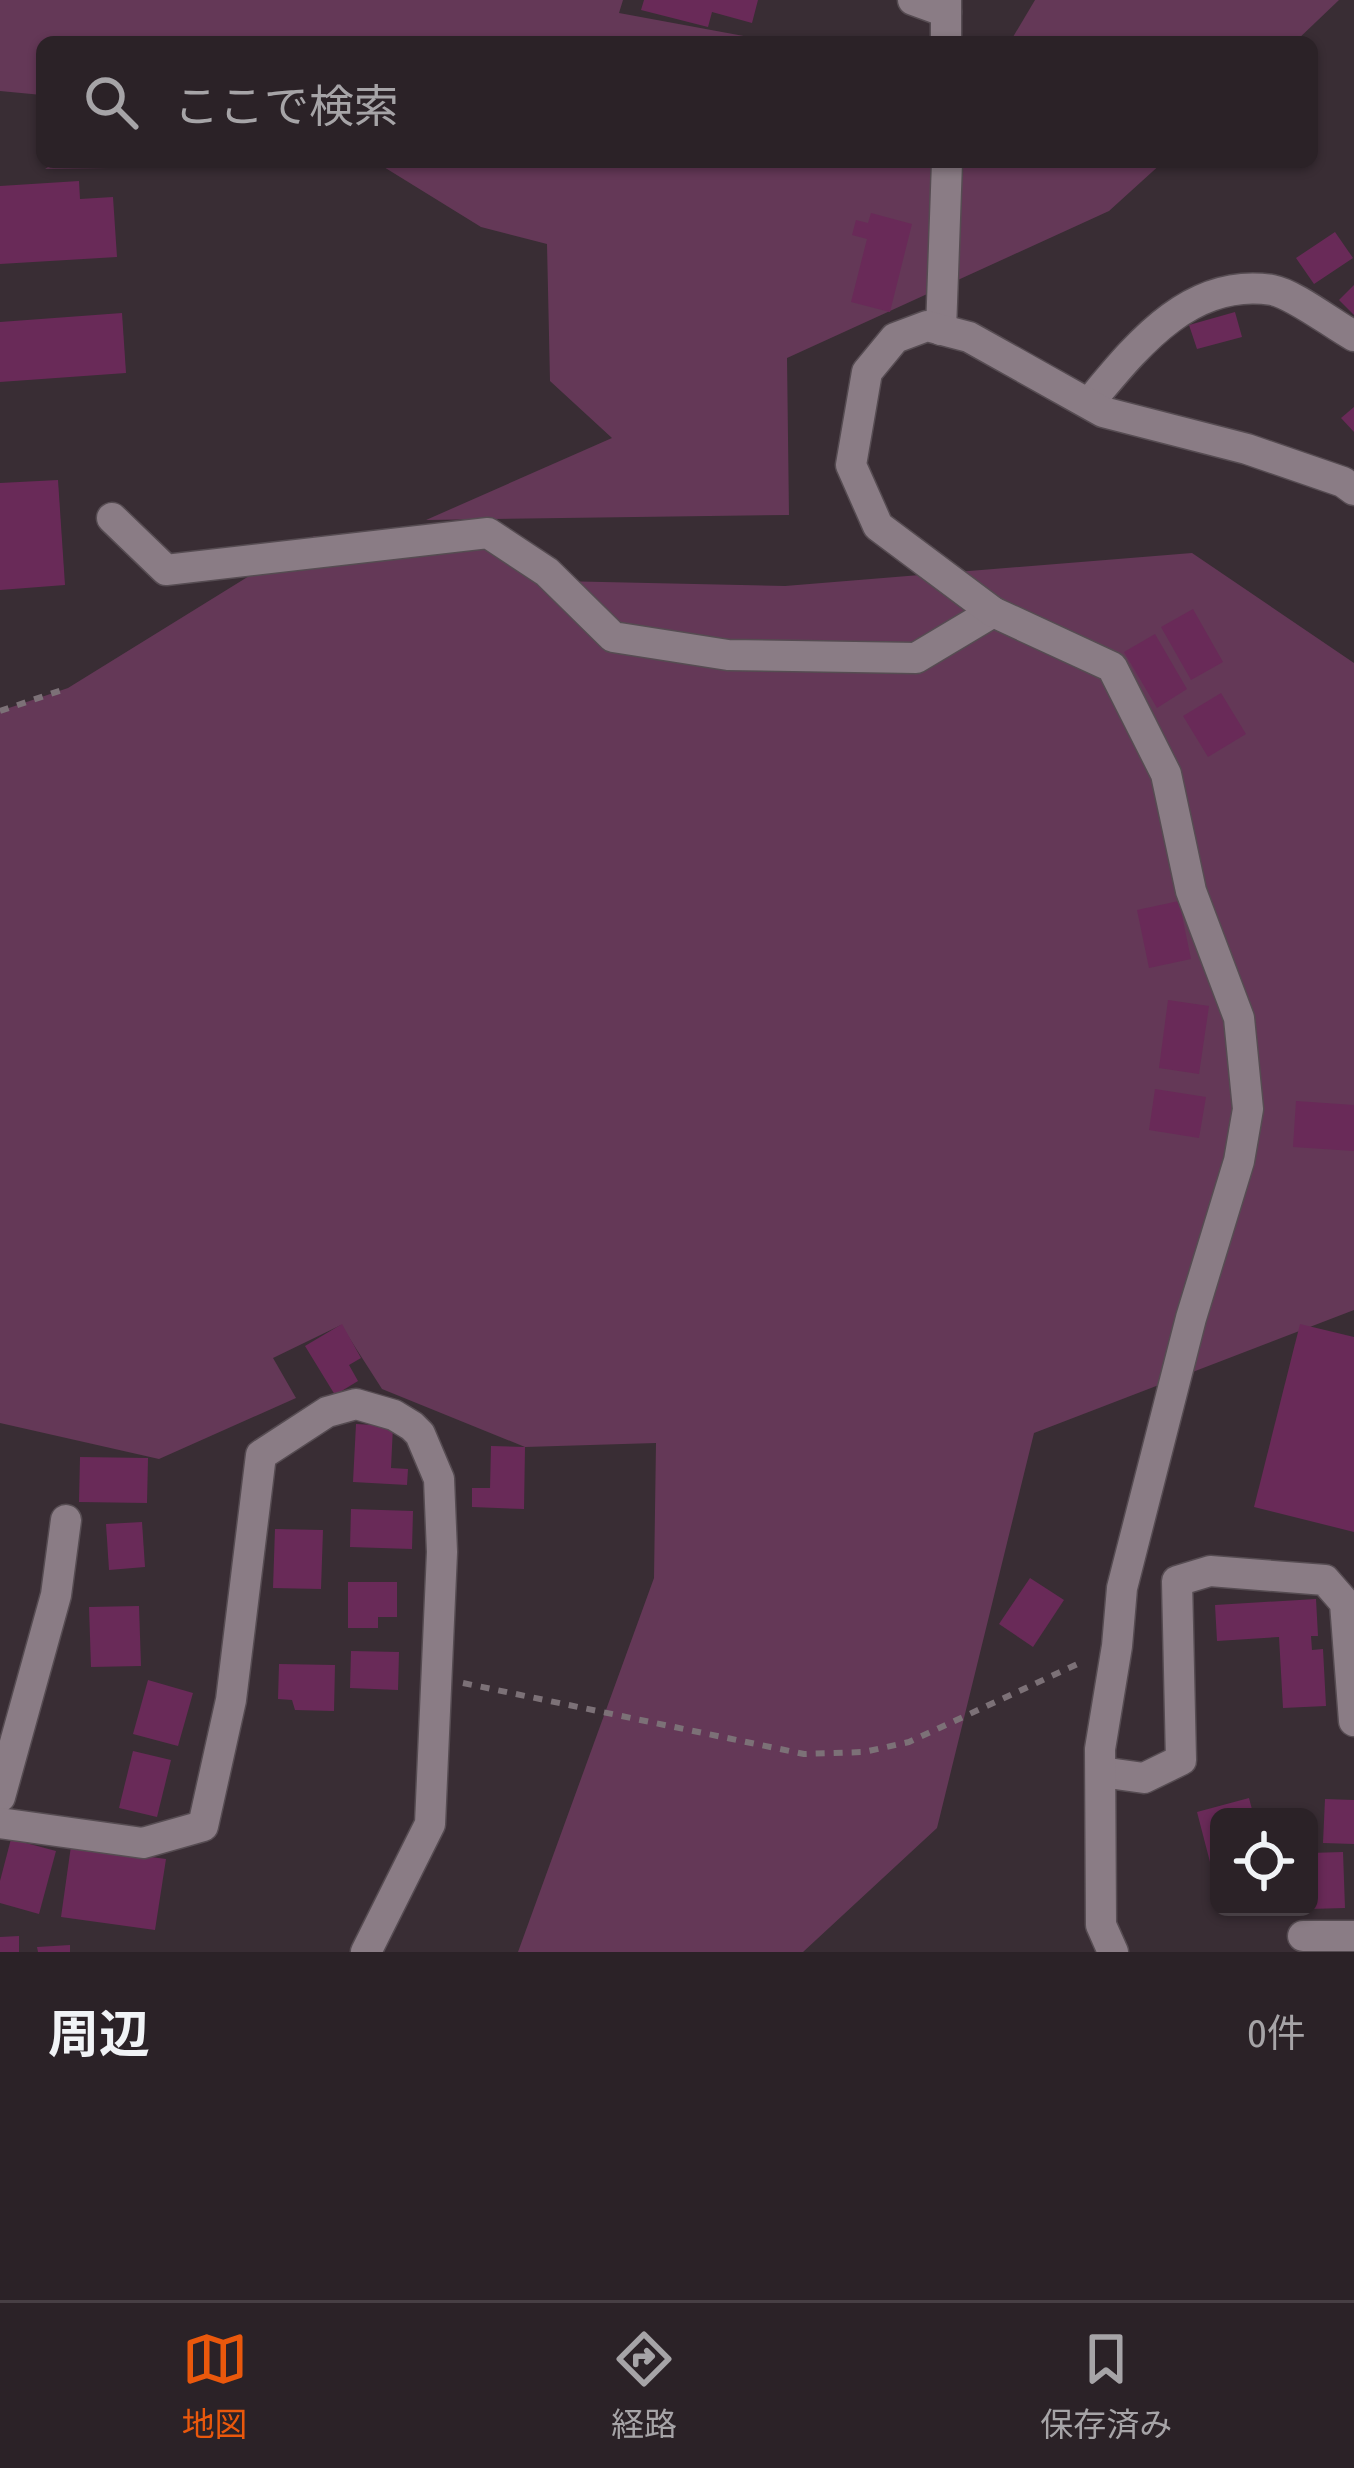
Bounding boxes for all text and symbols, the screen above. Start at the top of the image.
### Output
search box [36,36,1318,168]
icon: search [78,69,144,135]
text: ここで検索 [174,80,399,134]
map controls [1210,1808,1318,1916]
button: locate [1210,1808,1318,1916]
text: 周辺 [48,2004,150,2066]
text: 0件 [1247,2011,1306,2057]
tab: 地図 [182,2326,248,2446]
tab: 経路 [611,2326,677,2446]
tab: 保存済み [1040,2326,1172,2446]

